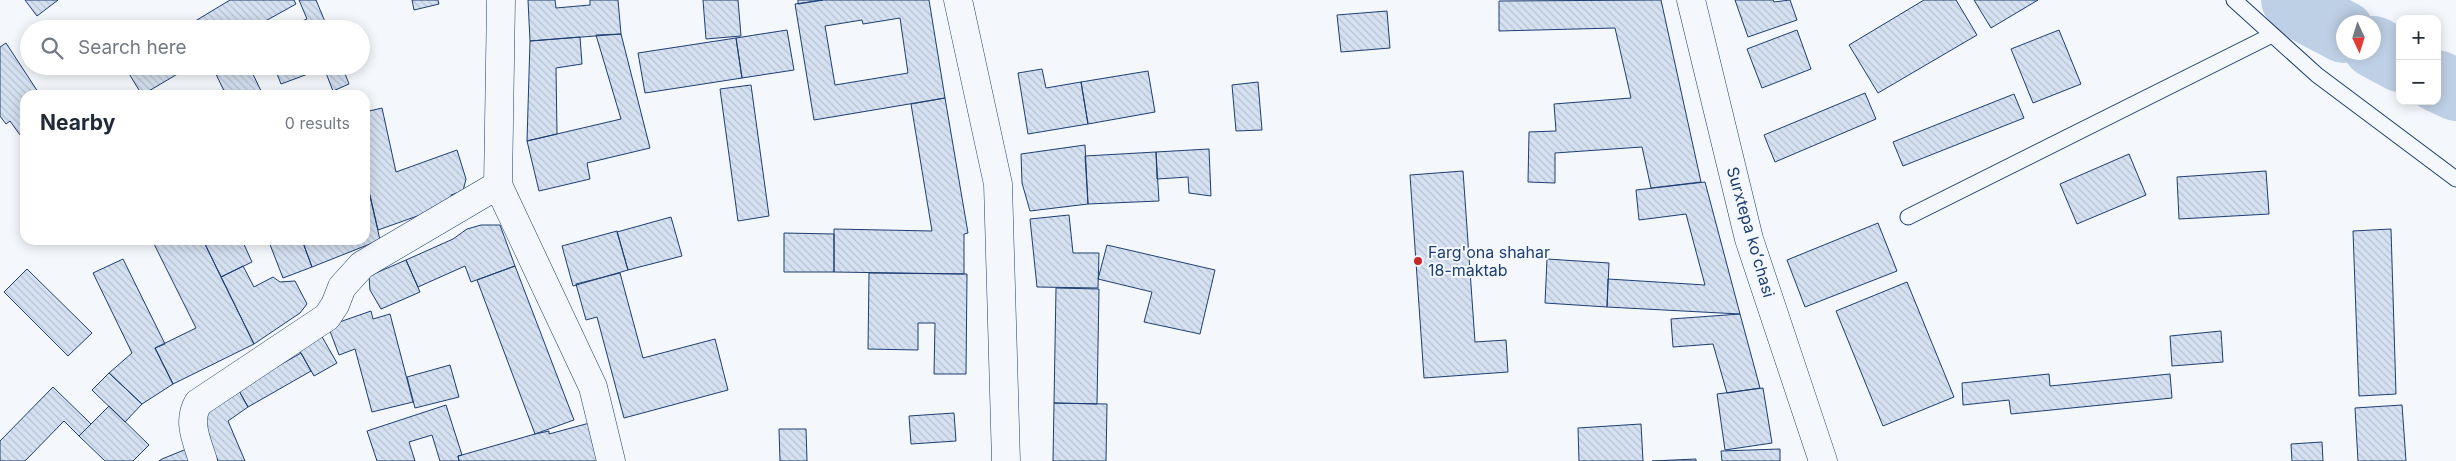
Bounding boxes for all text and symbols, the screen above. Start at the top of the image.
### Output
north arrow [2336,15,2381,60]
map controls [2396,15,2441,105]
button: + [2396,15,2441,60]
search box [20,20,370,75]
icon: search [38,34,66,62]
text: Search here [78,36,187,59]
button: − [2396,60,2441,105]
text: Nearby [40,110,115,135]
text: 0 results [285,113,350,133]
street label: Surxtepa koʻchasi [1723,164,1779,300]
place label: Farg'ona shahar 18-maktab [1428,242,1550,280]
marker: Farg'ona shahar 18-maktab [1412,255,1424,267]

